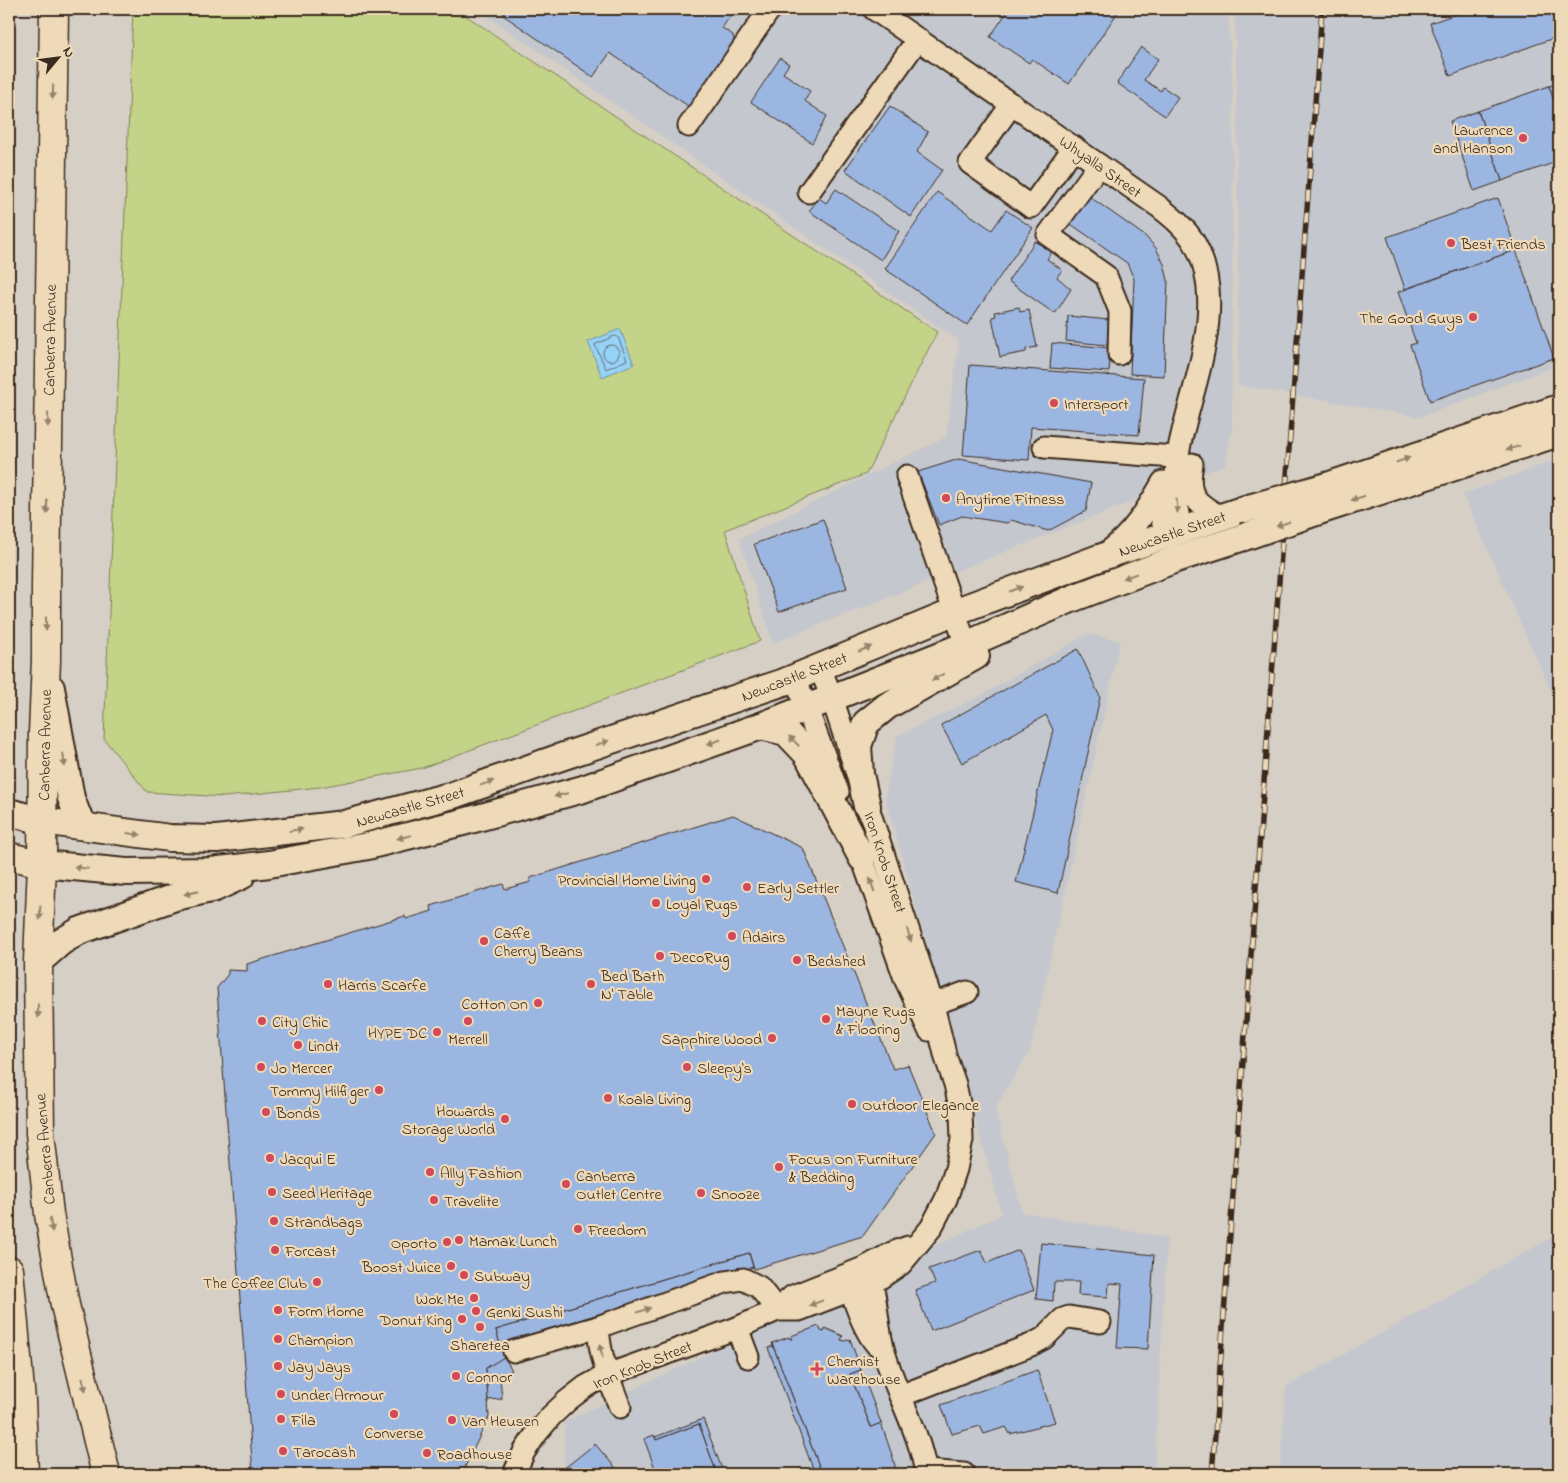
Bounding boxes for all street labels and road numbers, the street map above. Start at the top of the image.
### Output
street label: Whyalla Street [1054,130,1147,205]
street label: Canberra Avenue [38,283,64,396]
street label: Newcastle Street [1116,505,1230,564]
street label: Newcastle Street [738,646,852,709]
street label: Canberra Avenue [33,688,59,801]
street label: Newcastle Street [354,781,468,835]
street label: Iron Knob Street [856,809,912,917]
street label: Canberra Avenue [29,1092,63,1205]
street label: Iron Knob Street [589,1335,697,1397]

